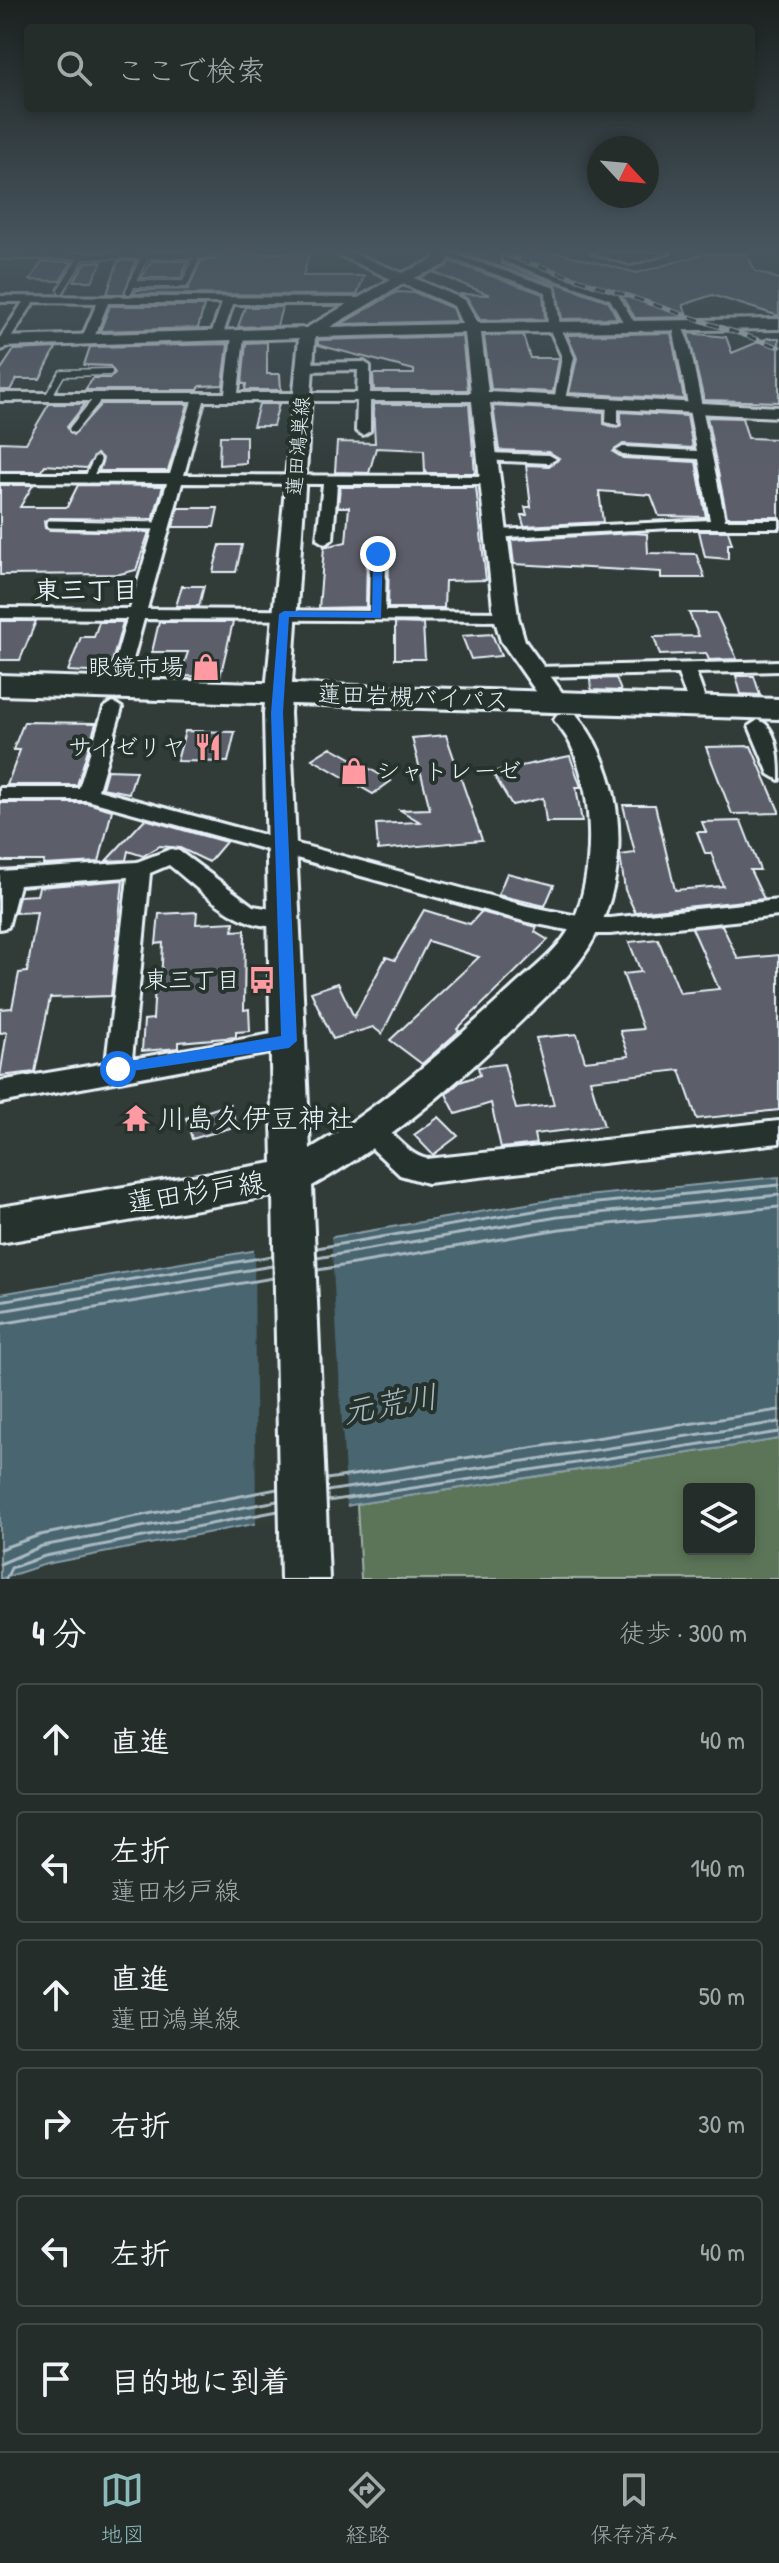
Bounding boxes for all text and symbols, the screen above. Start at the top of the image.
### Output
search box [24,24,755,112]
icon: search [52,46,96,90]
text: ここで検索 [116,50,266,90]
north arrow [587,136,659,208]
street label: 蓮田鴻巣線 [280,395,315,497]
route end [360,536,396,572]
district label: 東三丁目 [34,572,138,607]
place label: 眼鏡市場 [88,650,184,682]
shop icon: 眼鏡市場 [191,652,221,682]
street label: 蓮田岩槻バイパス [317,677,509,715]
place label: サイゼリヤ [67,730,186,762]
restaurant icon: サイゼリヤ [193,732,223,762]
place label: シャトレーゼ [376,754,521,786]
shop icon: シャトレーゼ [339,756,369,786]
place label: 東三丁目 [144,963,240,995]
bus stop icon: 東三丁目 [247,965,277,995]
route start [100,1051,136,1087]
place label: 川島久伊豆神社 [158,1099,354,1137]
temple icon: 川島久伊豆神社 [121,1103,151,1133]
street label: 蓮田杉戸線 [124,1162,268,1222]
water label: 元荒川 [339,1374,441,1433]
map controls [683,1483,755,1555]
button: layers [683,1483,755,1555]
text: 4 分 [32,1610,87,1656]
text: 徒歩 · 300 m [619,1615,747,1650]
icon: ahead [34,1717,78,1761]
text: 直進 [110,1721,170,1761]
text: 40 m [700,1722,745,1757]
text: 左折 [110,1830,170,1870]
icon: left [34,1845,78,1889]
text: 140 m [691,1850,745,1885]
text: 蓮田杉戸線 [110,1873,240,1908]
text: 直進 [110,1958,170,1998]
icon: ahead [34,1973,78,2017]
text: 50 m [699,1978,745,2013]
text: 蓮田鴻巣線 [110,2001,240,2036]
icon: right [34,2101,78,2145]
text: 右折 [110,2105,170,2145]
text: 30 m [698,2106,745,2141]
icon: left [34,2229,78,2273]
text: 左折 [110,2233,170,2273]
text: 40 m [700,2234,745,2269]
icon: arrive [34,2357,78,2401]
text: 目的地に到着 [110,2361,290,2401]
tab: 地図 [100,2468,145,2549]
tab: 経路 [345,2468,390,2549]
tab: 保存済み [590,2468,679,2549]

